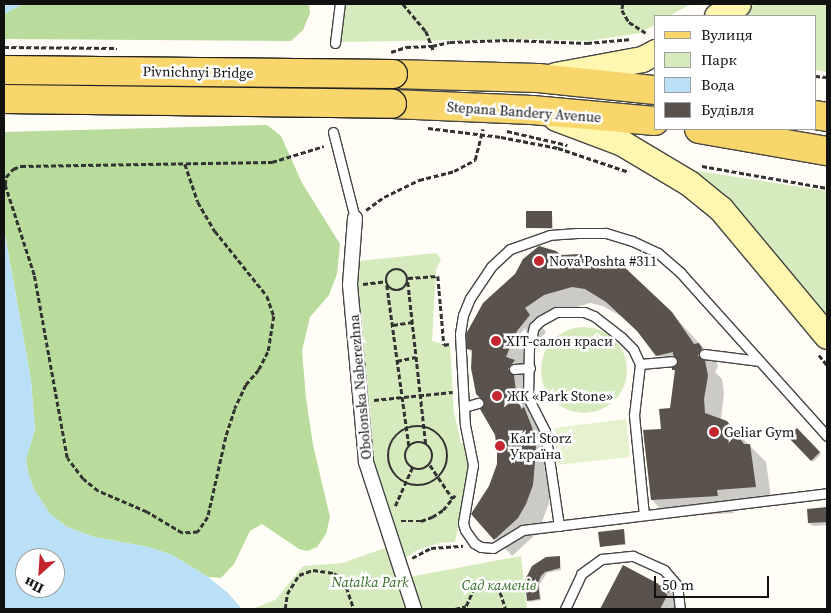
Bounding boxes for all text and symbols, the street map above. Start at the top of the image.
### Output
legend [654,15,816,130]
text: Вулиця [701,24,753,45]
text: Парк [701,49,737,70]
street label: Pivnichnyi Bridge [142,63,254,81]
text: Вода [701,74,735,95]
street label: Stepana Bandery Avenue [446,98,602,126]
text: Будівля [701,99,754,120]
place label: Nova Poshta #311 [549,253,657,269]
marker: Nova Poshta #311 [533,255,545,267]
street label: Obolonska Naberezhna [345,314,375,460]
place label: ХІТ-салон краси [506,333,613,349]
marker: ХІТ-салон краси [490,335,502,347]
place label: ЖК «Park Stone» [507,388,613,404]
marker: ЖК «Park Stone» [491,390,503,402]
place label: Geliar Gym [724,424,794,440]
marker: Geliar Gym [708,426,720,438]
place label: Karl Storz Україна [510,430,571,462]
marker: Karl Storz Україна [494,440,506,452]
north arrow [15,548,65,598]
scale bar [656,566,771,598]
text: Пн [21,572,47,599]
park label: Natalka Park [331,574,409,590]
text: 50 m [662,574,694,595]
park label: Сад каменів [462,577,536,593]

